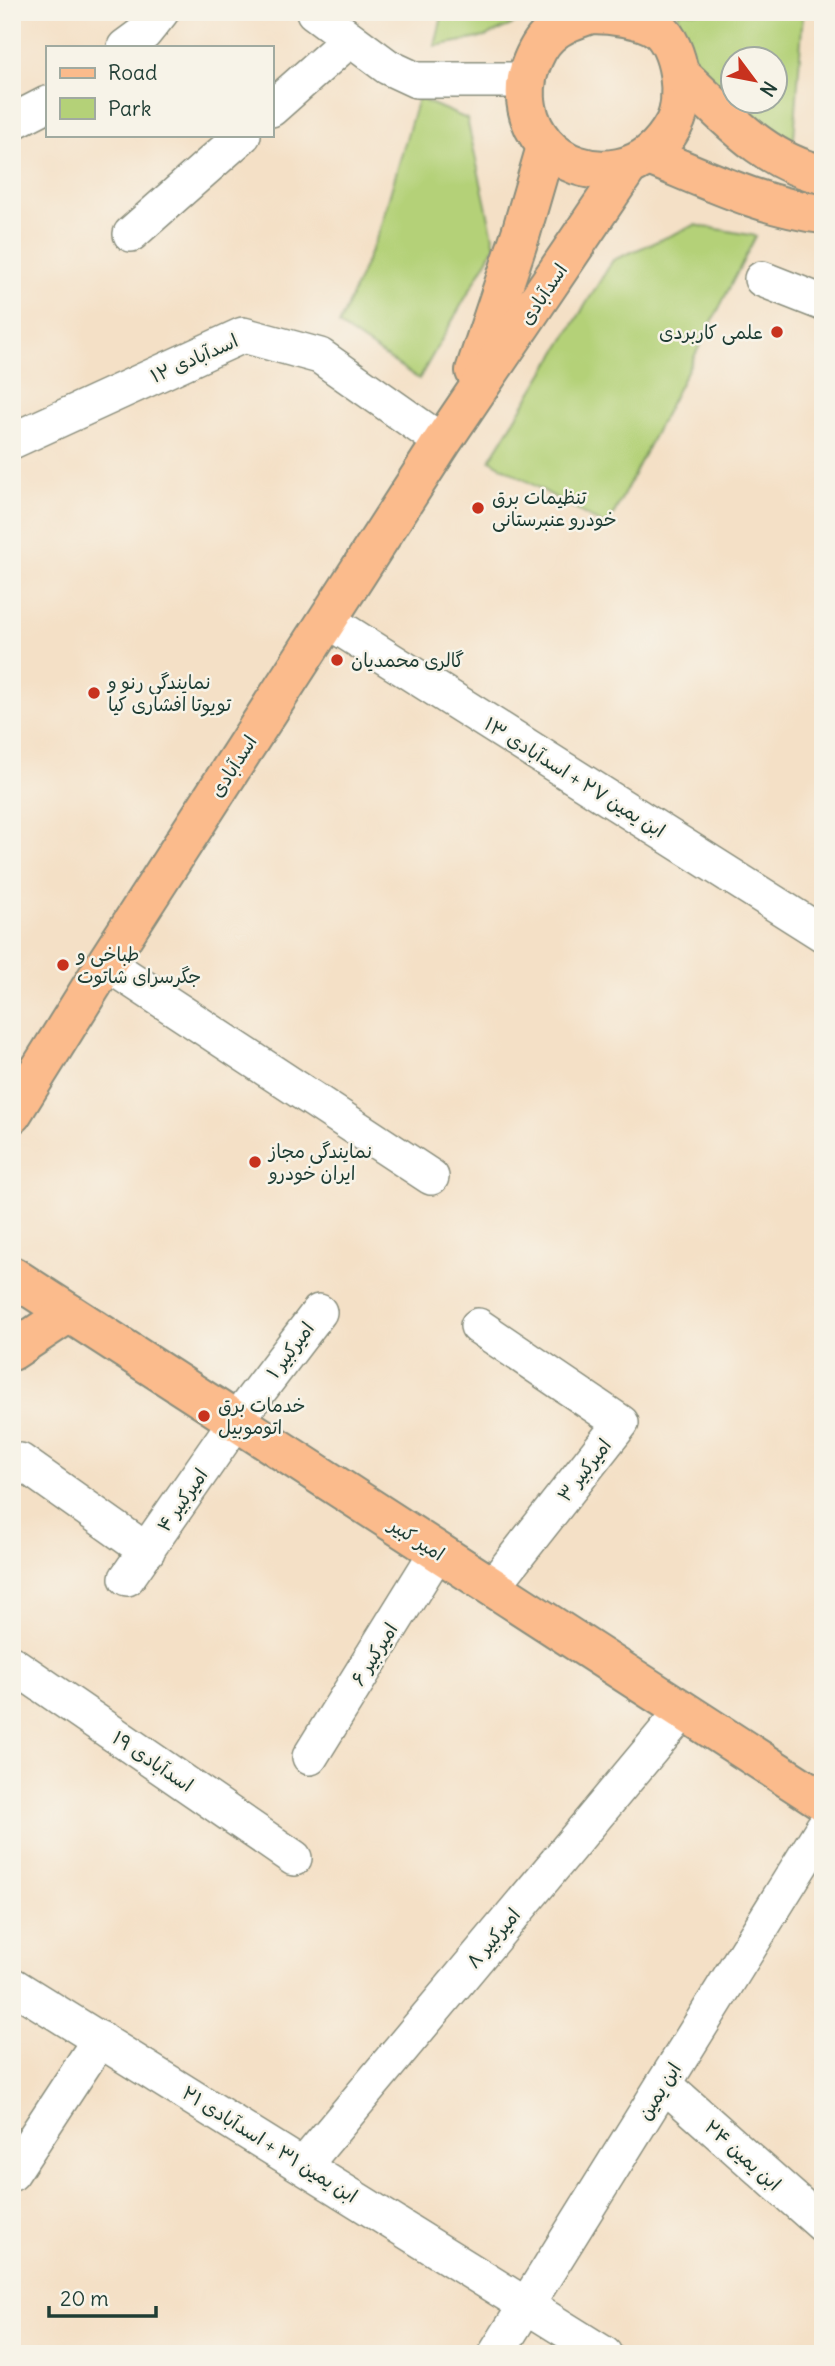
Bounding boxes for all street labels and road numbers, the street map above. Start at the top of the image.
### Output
street label: اسدآبادی [514,259,572,329]
street label: اسدآبادی ۱۲ [147,328,241,388]
street label: ابن یمین ۲۷ + اسدآبادی ۱۳ [480,711,670,843]
street label: اسدآبادی [204,731,262,801]
street label: امیرکبیر ۱ [261,1317,319,1383]
street label: امیرکبیر ۳ [552,1434,616,1506]
street label: امیرکبیر ۴ [151,1464,213,1536]
street label: امیر کبیر [383,1511,449,1566]
street label: امیرکبیر ۶ [345,1618,403,1690]
street label: اسدآبادی ۱۹ [108,1725,198,1797]
street label: امیرکبیر ۸ [461,1903,525,1973]
street label: ابن یمین [632,2058,686,2124]
street label: ابن یمین ۳۱ + اسدآبادی ۲۱ [178,2080,362,2208]
street label: ابن یمین ۲۴ [700,2114,786,2196]

